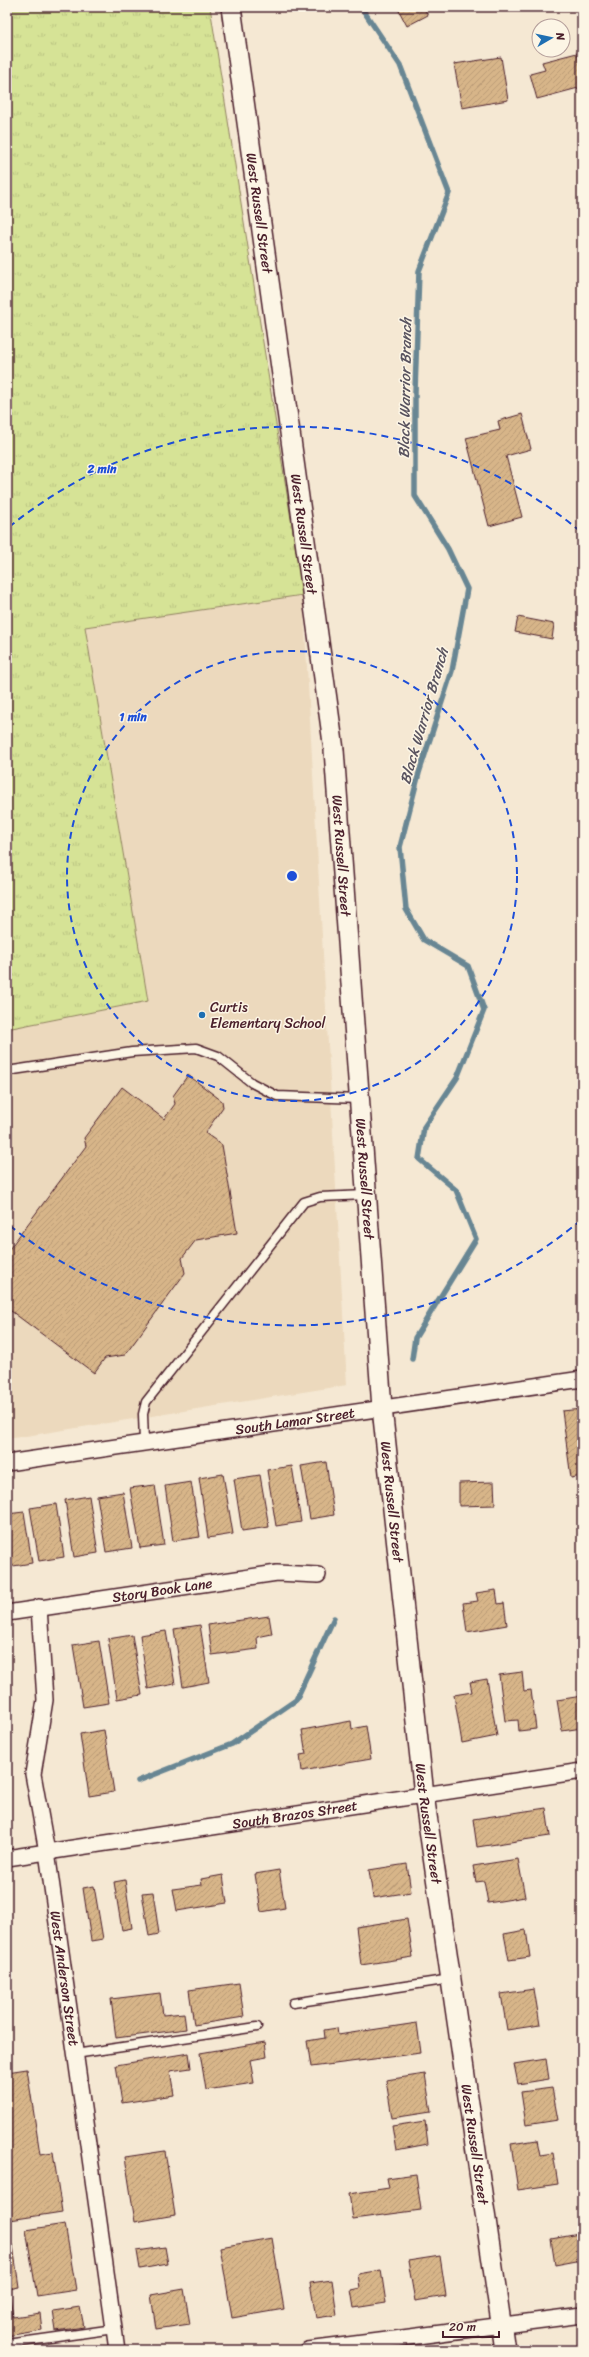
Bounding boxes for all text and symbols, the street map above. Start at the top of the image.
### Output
north arrow [531,18,571,58]
text: N [550,30,570,42]
street label: West Russell Street [239,151,280,276]
water label: Black Warrior Branch [391,316,419,459]
text: 2 min [86,458,117,480]
street label: West Russell Street [283,472,325,597]
water label: Black Warrior Branch [392,644,456,787]
text: 1 min [119,706,147,728]
street label: West Russell Street [325,794,359,918]
centre of rings [285,869,299,883]
place label: Curtis Elementary School [210,995,327,1036]
marker: Curtis Elementary School [197,1010,207,1020]
street label: West Russell Street [348,1117,382,1242]
street label: South Lamar Street [233,1400,356,1442]
street label: West Russell Street [373,1440,411,1565]
street label: Story Book Lane [111,1570,214,1610]
street label: West Russell Street [408,1762,450,1887]
street label: South Brazos Street [230,1793,359,1836]
street label: West Anderson Street [43,1909,87,2048]
street label: West Russell Street [454,2082,496,2207]
scale bar [443,2313,499,2339]
text: 20 m [449,2316,476,2338]

